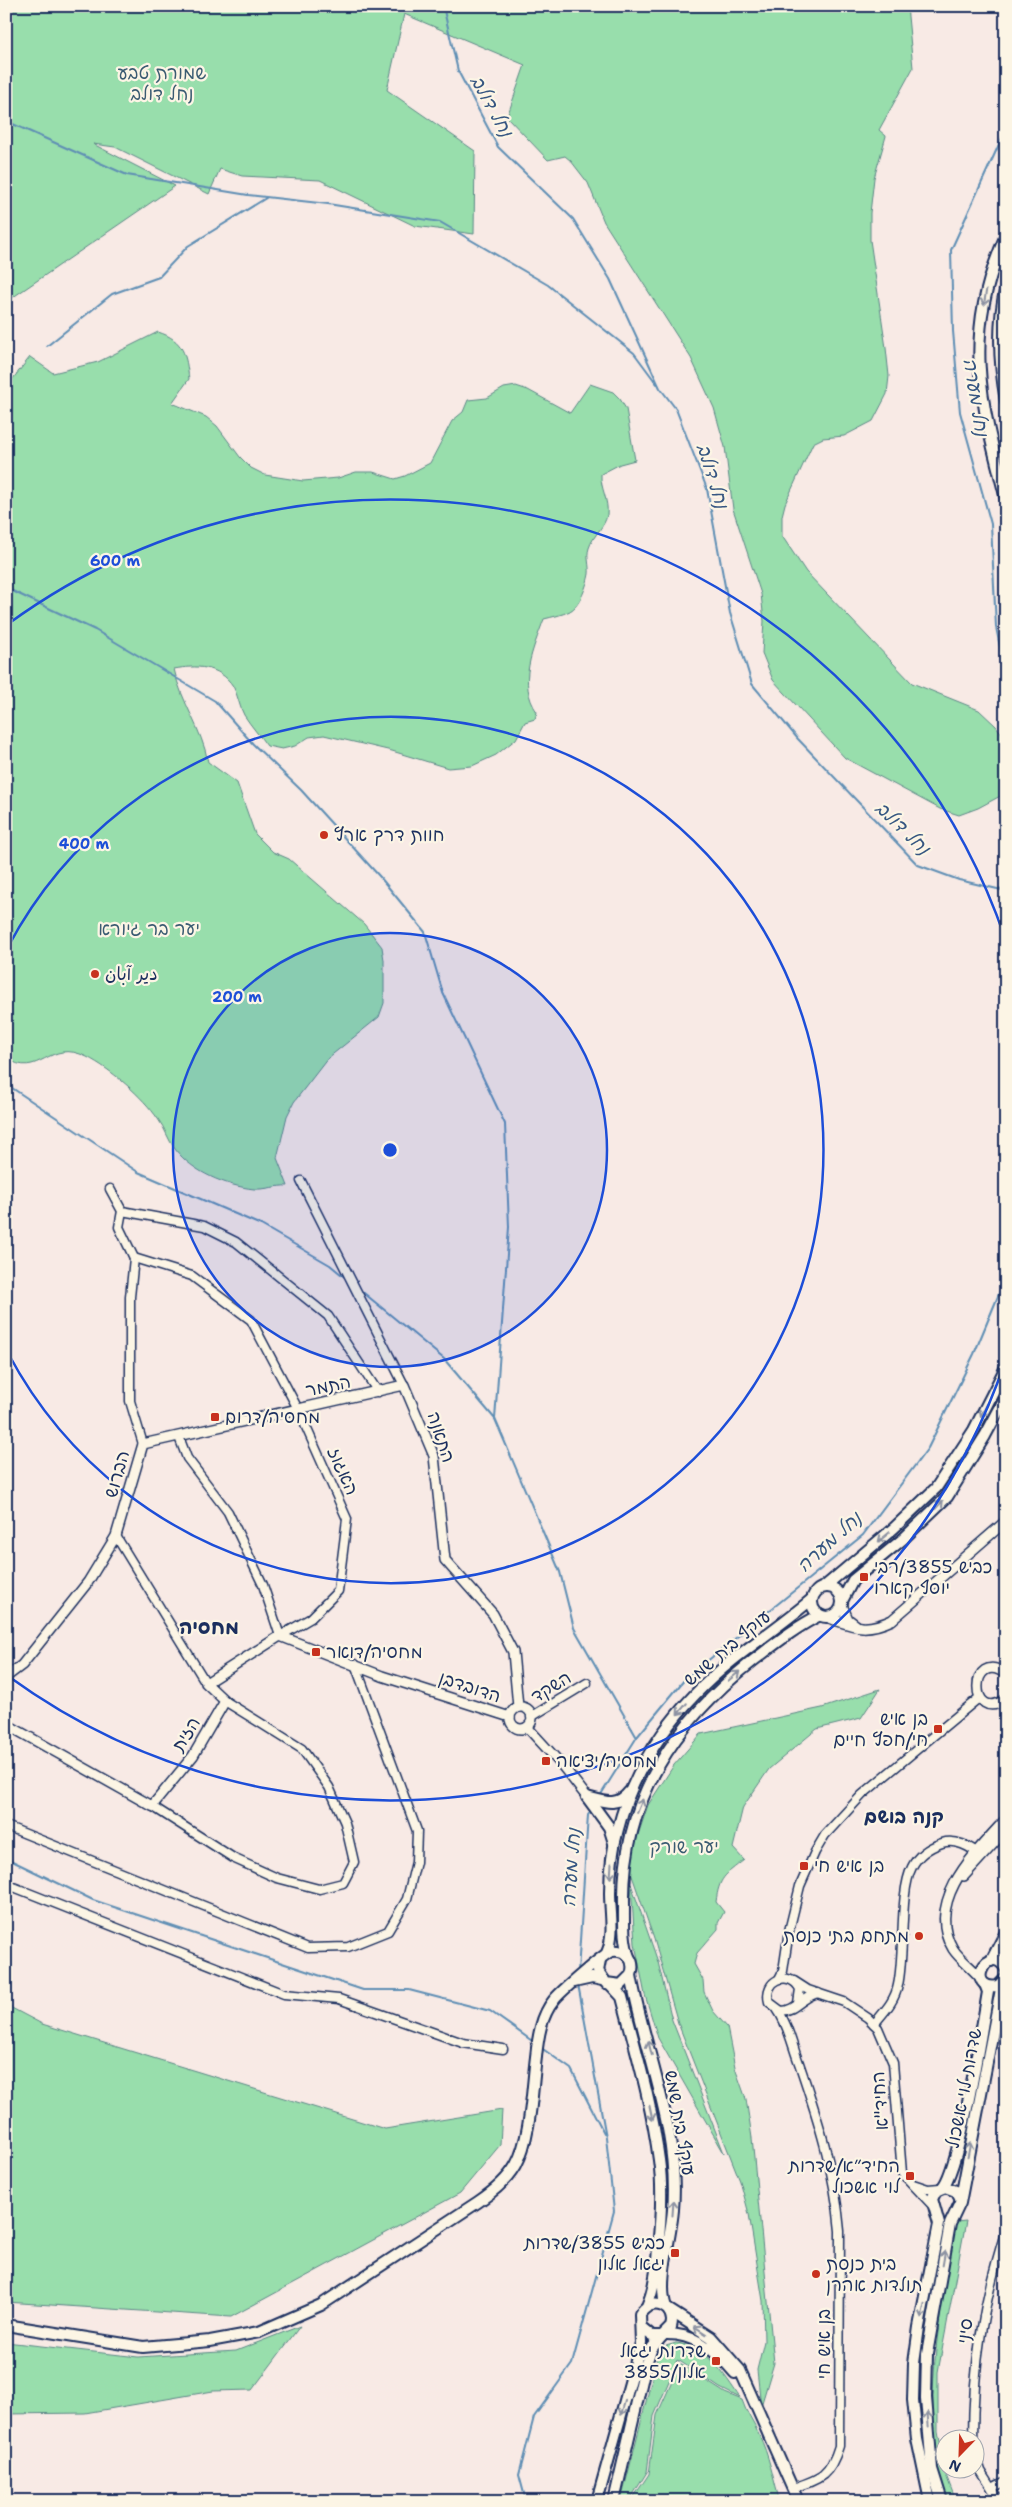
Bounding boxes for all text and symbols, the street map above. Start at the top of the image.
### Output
park label: שמורת טבע נחל דולב [118,61,206,106]
water label: נחל דולב [465,71,520,142]
one-way arrow [979,289,989,305]
water label: נחל מערה [957,356,995,439]
water label: נחל דולב [691,441,735,513]
text: 600 m [90,551,140,571]
water label: נחל דולב [870,796,937,861]
place label: חוות דרך ארץ [334,823,444,847]
marker: חוות דרך ארץ [318,829,330,841]
text: 400 m [59,834,109,854]
park label: יער בר גיורא [98,917,200,941]
place label: دير آبان [105,962,158,986]
marker: دير آبان [89,968,101,980]
text: 200 m [212,987,262,1007]
centre of rings [381,1141,399,1159]
street label: התמר [303,1370,353,1402]
one-way arrow [979,1402,988,1417]
place label: מחסיה/דרום [225,1405,320,1429]
street label: התאנה [422,1408,460,1466]
marker: מחסיה/דרום [209,1411,221,1423]
street label: האגוז [322,1443,364,1499]
street label: הברוש [99,1447,135,1501]
one-way arrow [932,1500,944,1512]
water label: נחל מערה [791,1505,868,1578]
one-way arrow [878,1531,891,1542]
place label: כביש 3855/רבי יוסף קארו [874,1555,992,1600]
marker: כביש 3855/רבי יוסף קארו [858,1571,870,1583]
street label: עוקף בית שמש [678,1604,776,1692]
district label: מחסיה [179,1614,239,1640]
place label: מחסיה/דואר [326,1640,423,1664]
marker: מחסיה/דואר [310,1646,322,1658]
street label: הדובדבן [436,1666,504,1708]
street label: השקד [526,1666,576,1708]
one-way arrow [728,1671,741,1682]
one-way arrow [676,1702,687,1715]
place label: בן איש חי/חפץ חיים [833,1707,928,1752]
street label: הזית [166,1712,206,1757]
marker: בן איש חי/חפץ חיים [932,1723,944,1735]
place label: מחסיה/יציאה [556,1749,657,1773]
marker: מחסיה/יציאה [540,1755,552,1767]
one-way arrow [636,1799,645,1814]
district label: קנה בושם [864,1804,944,1829]
water label: נחל מערה [556,1826,586,1908]
park label: יער שורק [649,1835,719,1859]
place label: בן איש חי [814,1854,884,1878]
marker: בן איש חי [798,1860,810,1872]
one-way arrow [607,1863,616,1879]
place label: מתחם בתי כנסת [783,1924,909,1948]
marker: מתחם בתי כנסת [913,1930,925,1942]
street label: שדרות לוי אשכול [941,2026,987,2150]
one-way arrow [644,2040,654,2056]
street label: עוקף בית שמש [659,2068,701,2178]
street label: החיד"א [866,2071,894,2131]
one-way arrow [647,2104,656,2120]
one-way arrow [965,2142,974,2158]
place label: החיד״א/שדרות לוי אשכול [787,2154,901,2199]
marker: החיד״א/שדרות לוי אשכול [904,2170,916,2182]
one-way arrow [669,2200,678,2216]
place label: כביש 3855/שדרות יגאל אלון [523,2231,665,2276]
marker: כביש 3855/שדרות יגאל אלון [669,2247,681,2259]
one-way arrow [940,2250,950,2266]
place label: בית כנסת תולדות אהרן [826,2252,922,2297]
marker: בית כנסת תולדות אהרן [810,2268,822,2280]
one-way arrow [917,2302,927,2318]
street label: בן איש חי [812,2309,836,2379]
street label: סיני [951,2317,979,2345]
one-way arrow [693,2324,707,2335]
place label: שדרות יגאל אלון/3855 [620,2339,706,2384]
marker: שדרות יגאל אלון/3855 [710,2355,722,2367]
one-way arrow [617,2400,627,2416]
one-way arrow [923,2411,932,2427]
north arrow [934,2430,984,2480]
text: N [946,2456,964,2476]

